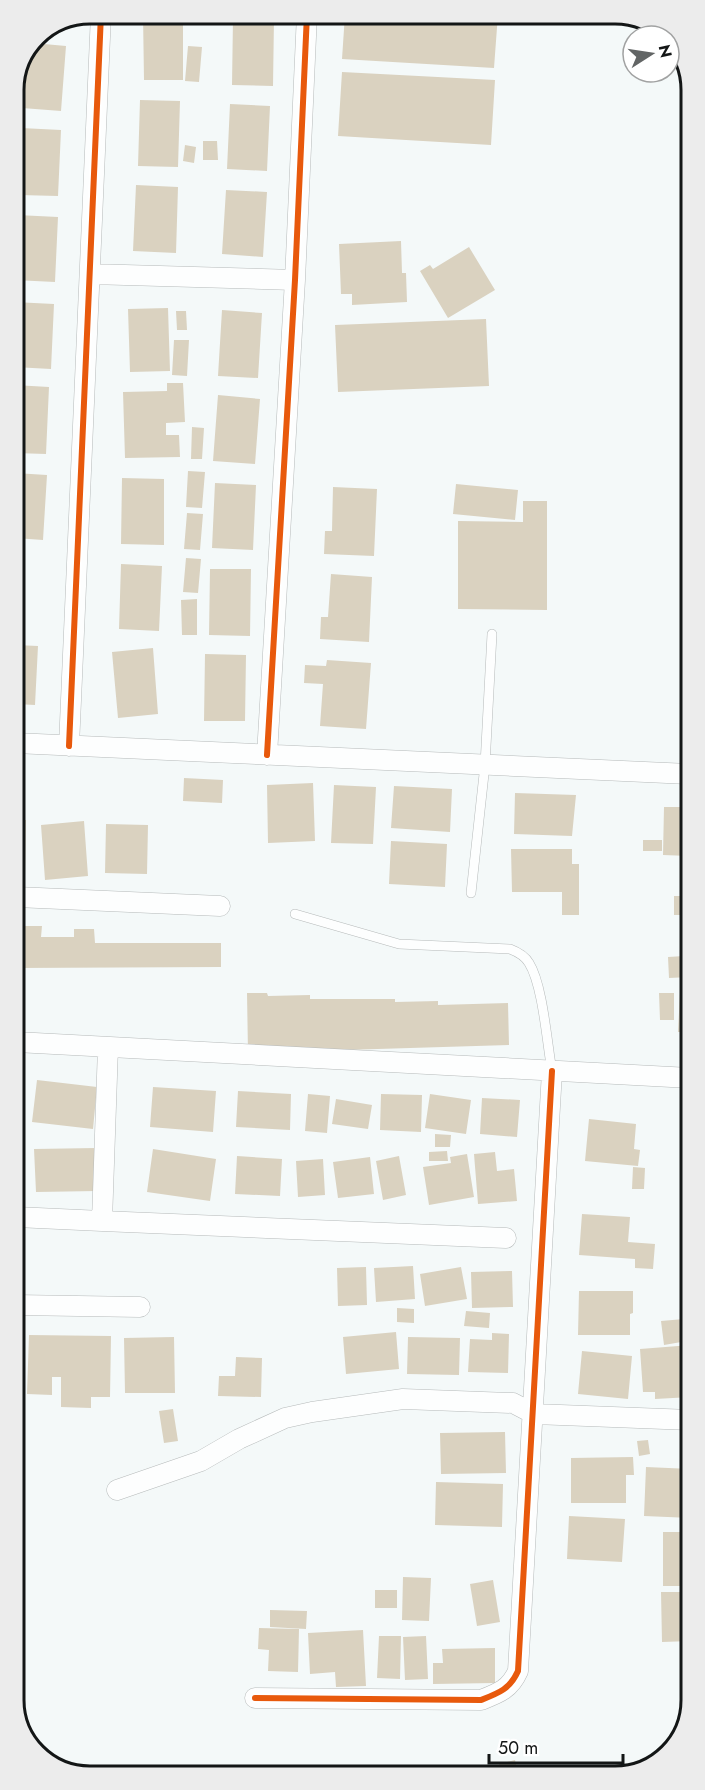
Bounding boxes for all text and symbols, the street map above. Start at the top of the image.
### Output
north arrow [621,24,681,84]
text: N [653,42,678,60]
scale bar [489,1727,622,1765]
text: 50 m [498,1735,538,1761]

